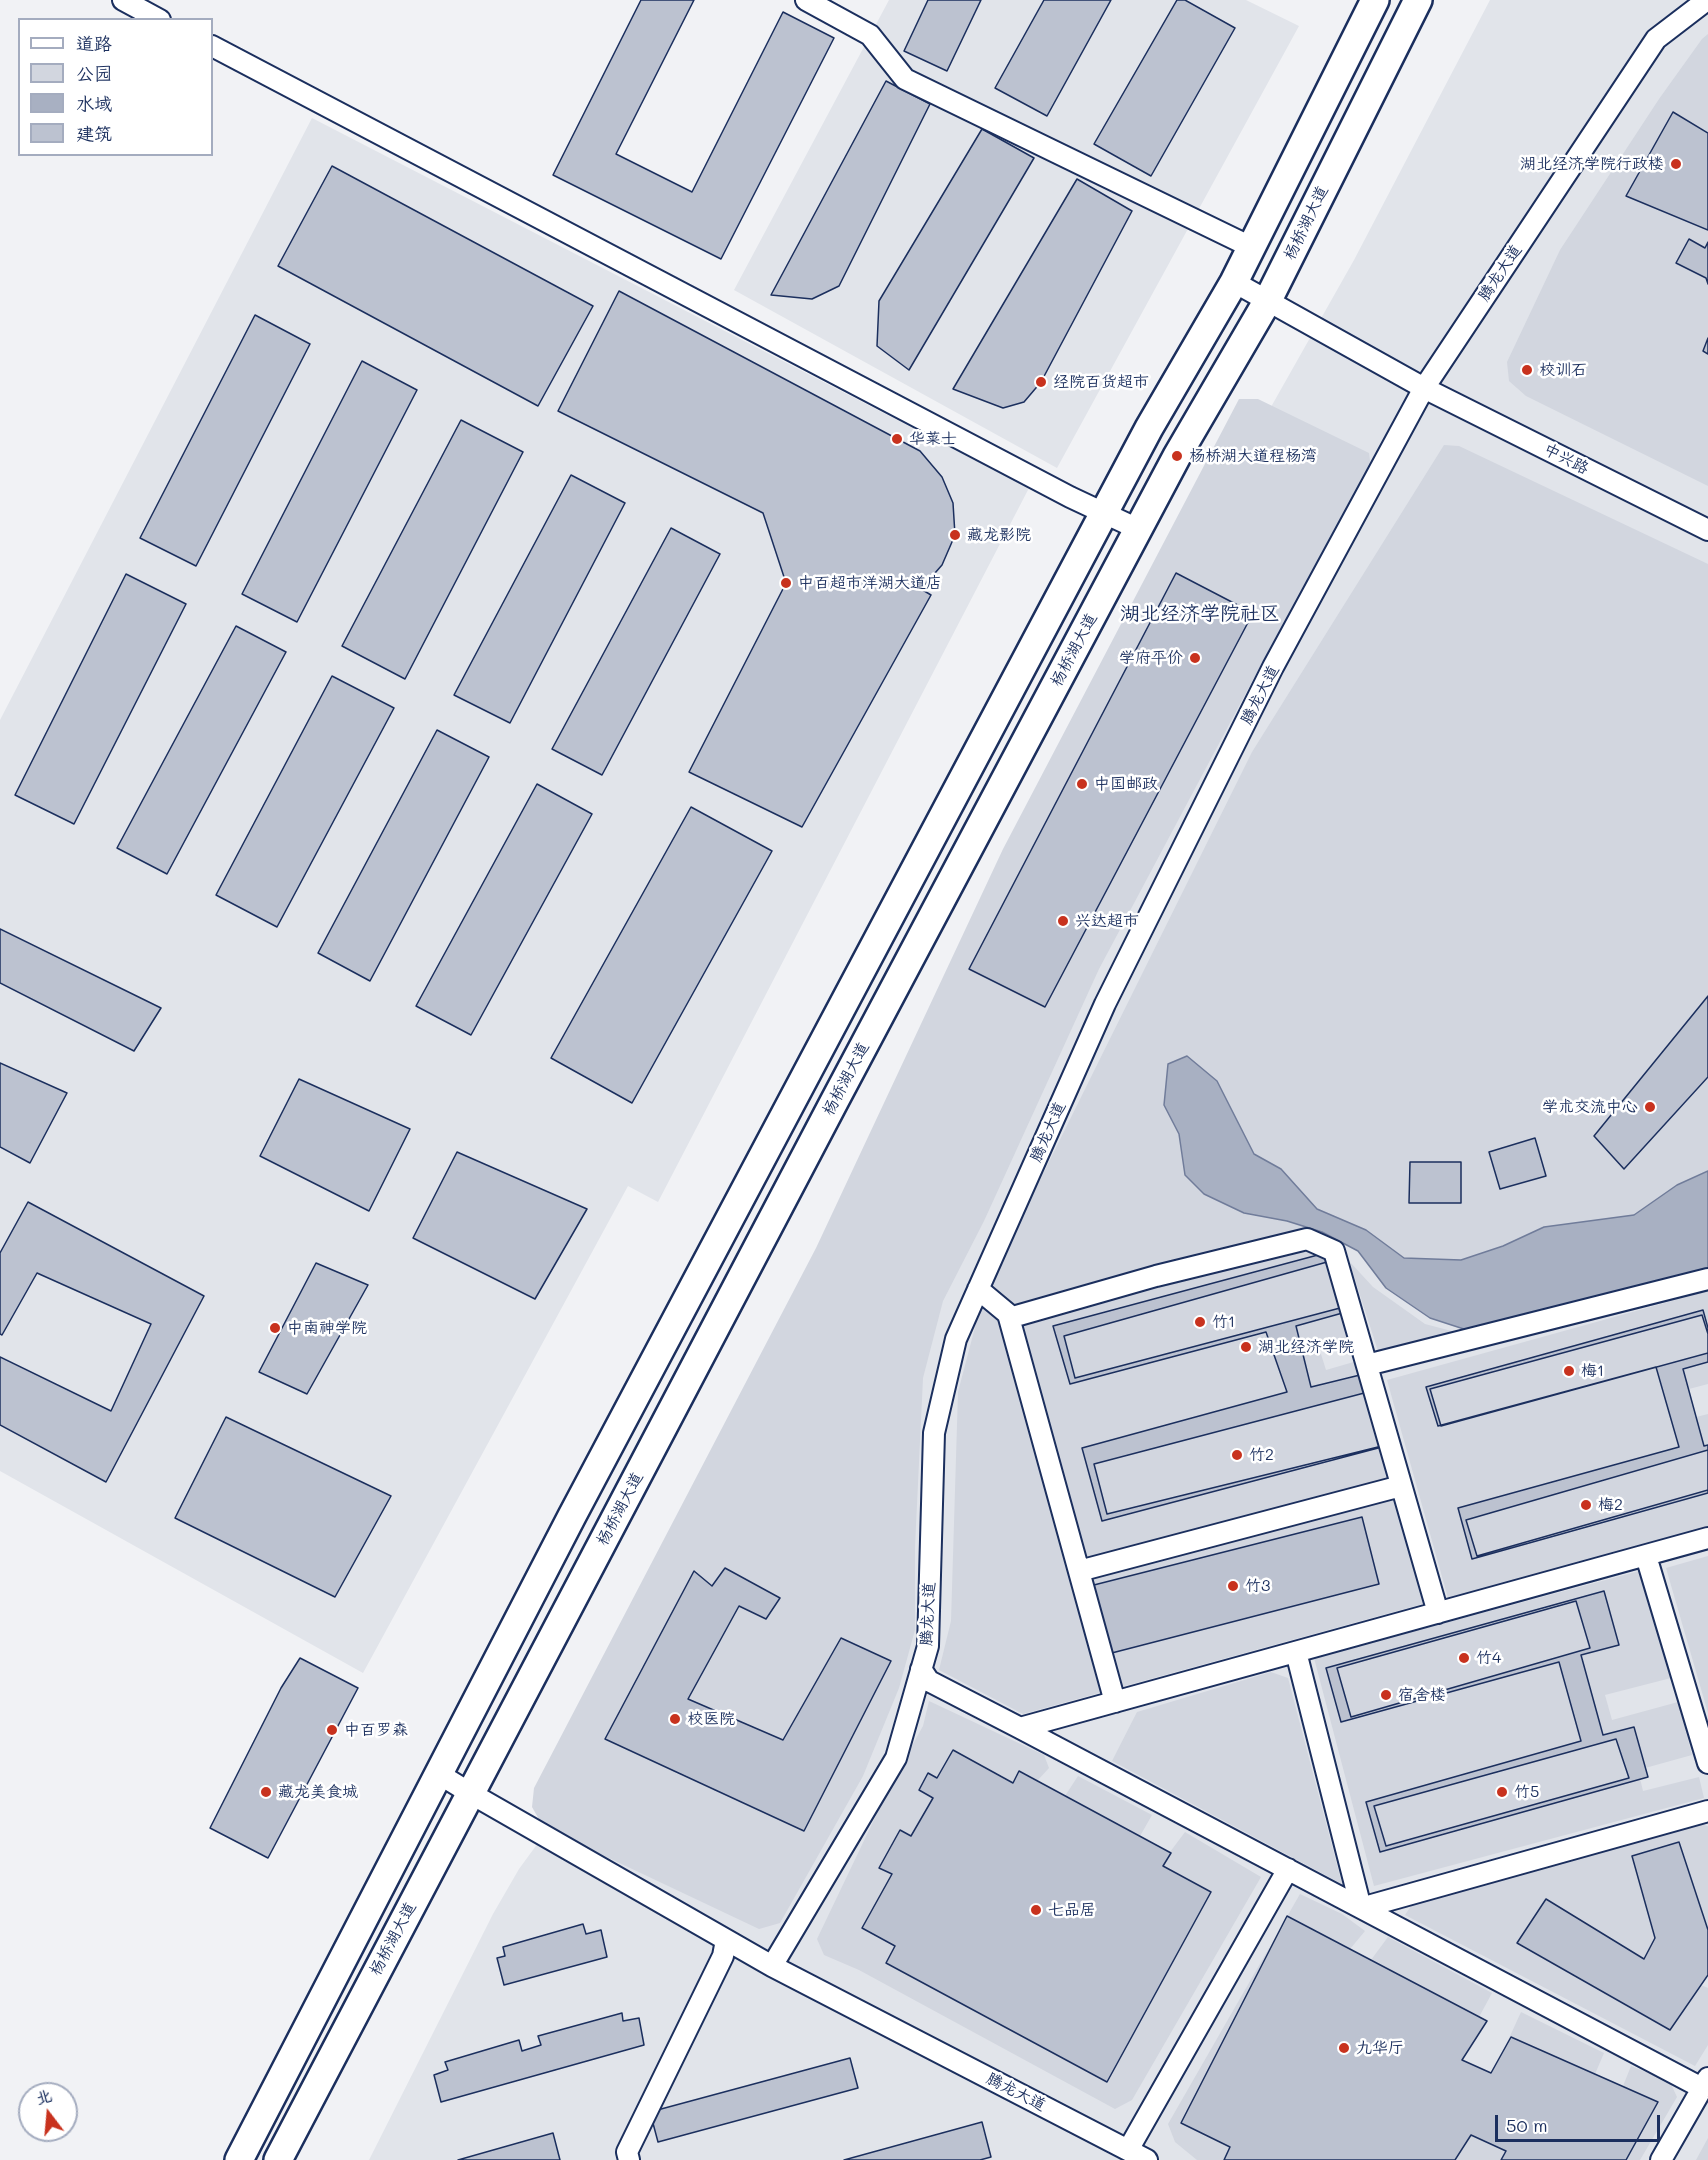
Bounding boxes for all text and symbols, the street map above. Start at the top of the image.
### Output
legend [18,18,213,156]
text: 道路 [76,31,112,55]
text: 公园 [76,61,112,85]
text: 水域 [76,91,112,115]
text: 建筑 [76,121,112,145]
place label: 湖北经济学院行政楼 [1520,154,1664,174]
marker: 湖北经济学院行政楼 [1669,157,1683,171]
street label: 杨桥湖大道 [1280,183,1332,263]
street label: 腾龙大道 [1474,241,1526,305]
place label: 校训石 [1539,360,1587,380]
marker: 校训石 [1520,363,1534,377]
place label: 经院百货超市 [1053,372,1149,392]
marker: 经院百货超市 [1034,375,1048,389]
place label: 华莱士 [909,429,957,449]
marker: 华莱士 [890,432,904,446]
street label: 中兴路 [1540,440,1592,478]
place label: 杨桥湖大道程杨湾 [1189,446,1317,466]
marker: 杨桥湖大道程杨湾 [1170,449,1184,463]
place label: 藏龙影院 [967,525,1031,545]
marker: 藏龙影院 [948,528,962,542]
place label: 中百超市洋湖大道店 [798,573,942,593]
marker: 中百超市洋湖大道店 [779,576,793,590]
district label: 湖北经济学院社区 [1120,602,1280,626]
street label: 杨桥湖大道 [1047,610,1101,690]
place label: 学府平价 [1119,648,1183,668]
marker: 学府平价 [1188,651,1202,665]
street label: 腾龙大道 [1237,662,1283,728]
place label: 中国邮政 [1094,774,1158,794]
marker: 中国邮政 [1075,777,1089,791]
place label: 兴达超市 [1075,911,1139,931]
marker: 兴达超市 [1056,914,1070,928]
street label: 杨桥湖大道 [819,1039,873,1119]
place label: 学术交流中心 [1542,1097,1638,1117]
street label: 腾龙大道 [1026,1099,1070,1165]
marker: 学术交流中心 [1643,1100,1657,1114]
place label: 竹1 [1212,1312,1235,1332]
marker: 竹1 [1193,1315,1207,1329]
place label: 中南神学院 [287,1318,367,1338]
marker: 中南神学院 [268,1321,282,1335]
place label: 湖北经济学院 [1258,1337,1354,1357]
marker: 湖北经济学院 [1239,1340,1253,1354]
place label: 梅1 [1581,1361,1604,1381]
marker: 梅1 [1562,1364,1576,1378]
place label: 竹2 [1249,1445,1274,1465]
marker: 竹2 [1230,1448,1244,1462]
street label: 杨桥湖大道 [593,1469,647,1549]
place label: 梅2 [1598,1495,1623,1515]
marker: 梅2 [1579,1498,1593,1512]
place label: 竹3 [1245,1576,1270,1596]
marker: 竹3 [1226,1579,1240,1593]
street label: 腾龙大道 [917,1582,939,1646]
place label: 竹4 [1476,1648,1501,1668]
marker: 竹4 [1457,1651,1471,1665]
place label: 宿舍楼 [1398,1685,1446,1705]
marker: 宿舍楼 [1379,1688,1393,1702]
place label: 校医院 [687,1709,735,1729]
marker: 校医院 [668,1712,682,1726]
place label: 中百罗森 [344,1720,408,1740]
marker: 中百罗森 [325,1723,339,1737]
place label: 藏龙美食城 [278,1782,358,1802]
place label: 竹5 [1514,1782,1539,1802]
marker: 藏龙美食城 [259,1785,273,1799]
marker: 竹5 [1495,1785,1509,1799]
street label: 杨桥湖大道 [366,1899,420,1979]
place label: 七品居 [1048,1900,1096,1920]
marker: 七品居 [1029,1903,1043,1917]
place label: 九华厅 [1356,2038,1404,2058]
marker: 九华厅 [1337,2041,1351,2055]
street label: 腾龙大道 [983,2069,1049,2115]
north arrow [18,2082,78,2142]
text: 北 [33,2084,54,2108]
scale bar [1498,2103,1663,2141]
text: 50 m [1506,2113,1548,2137]

